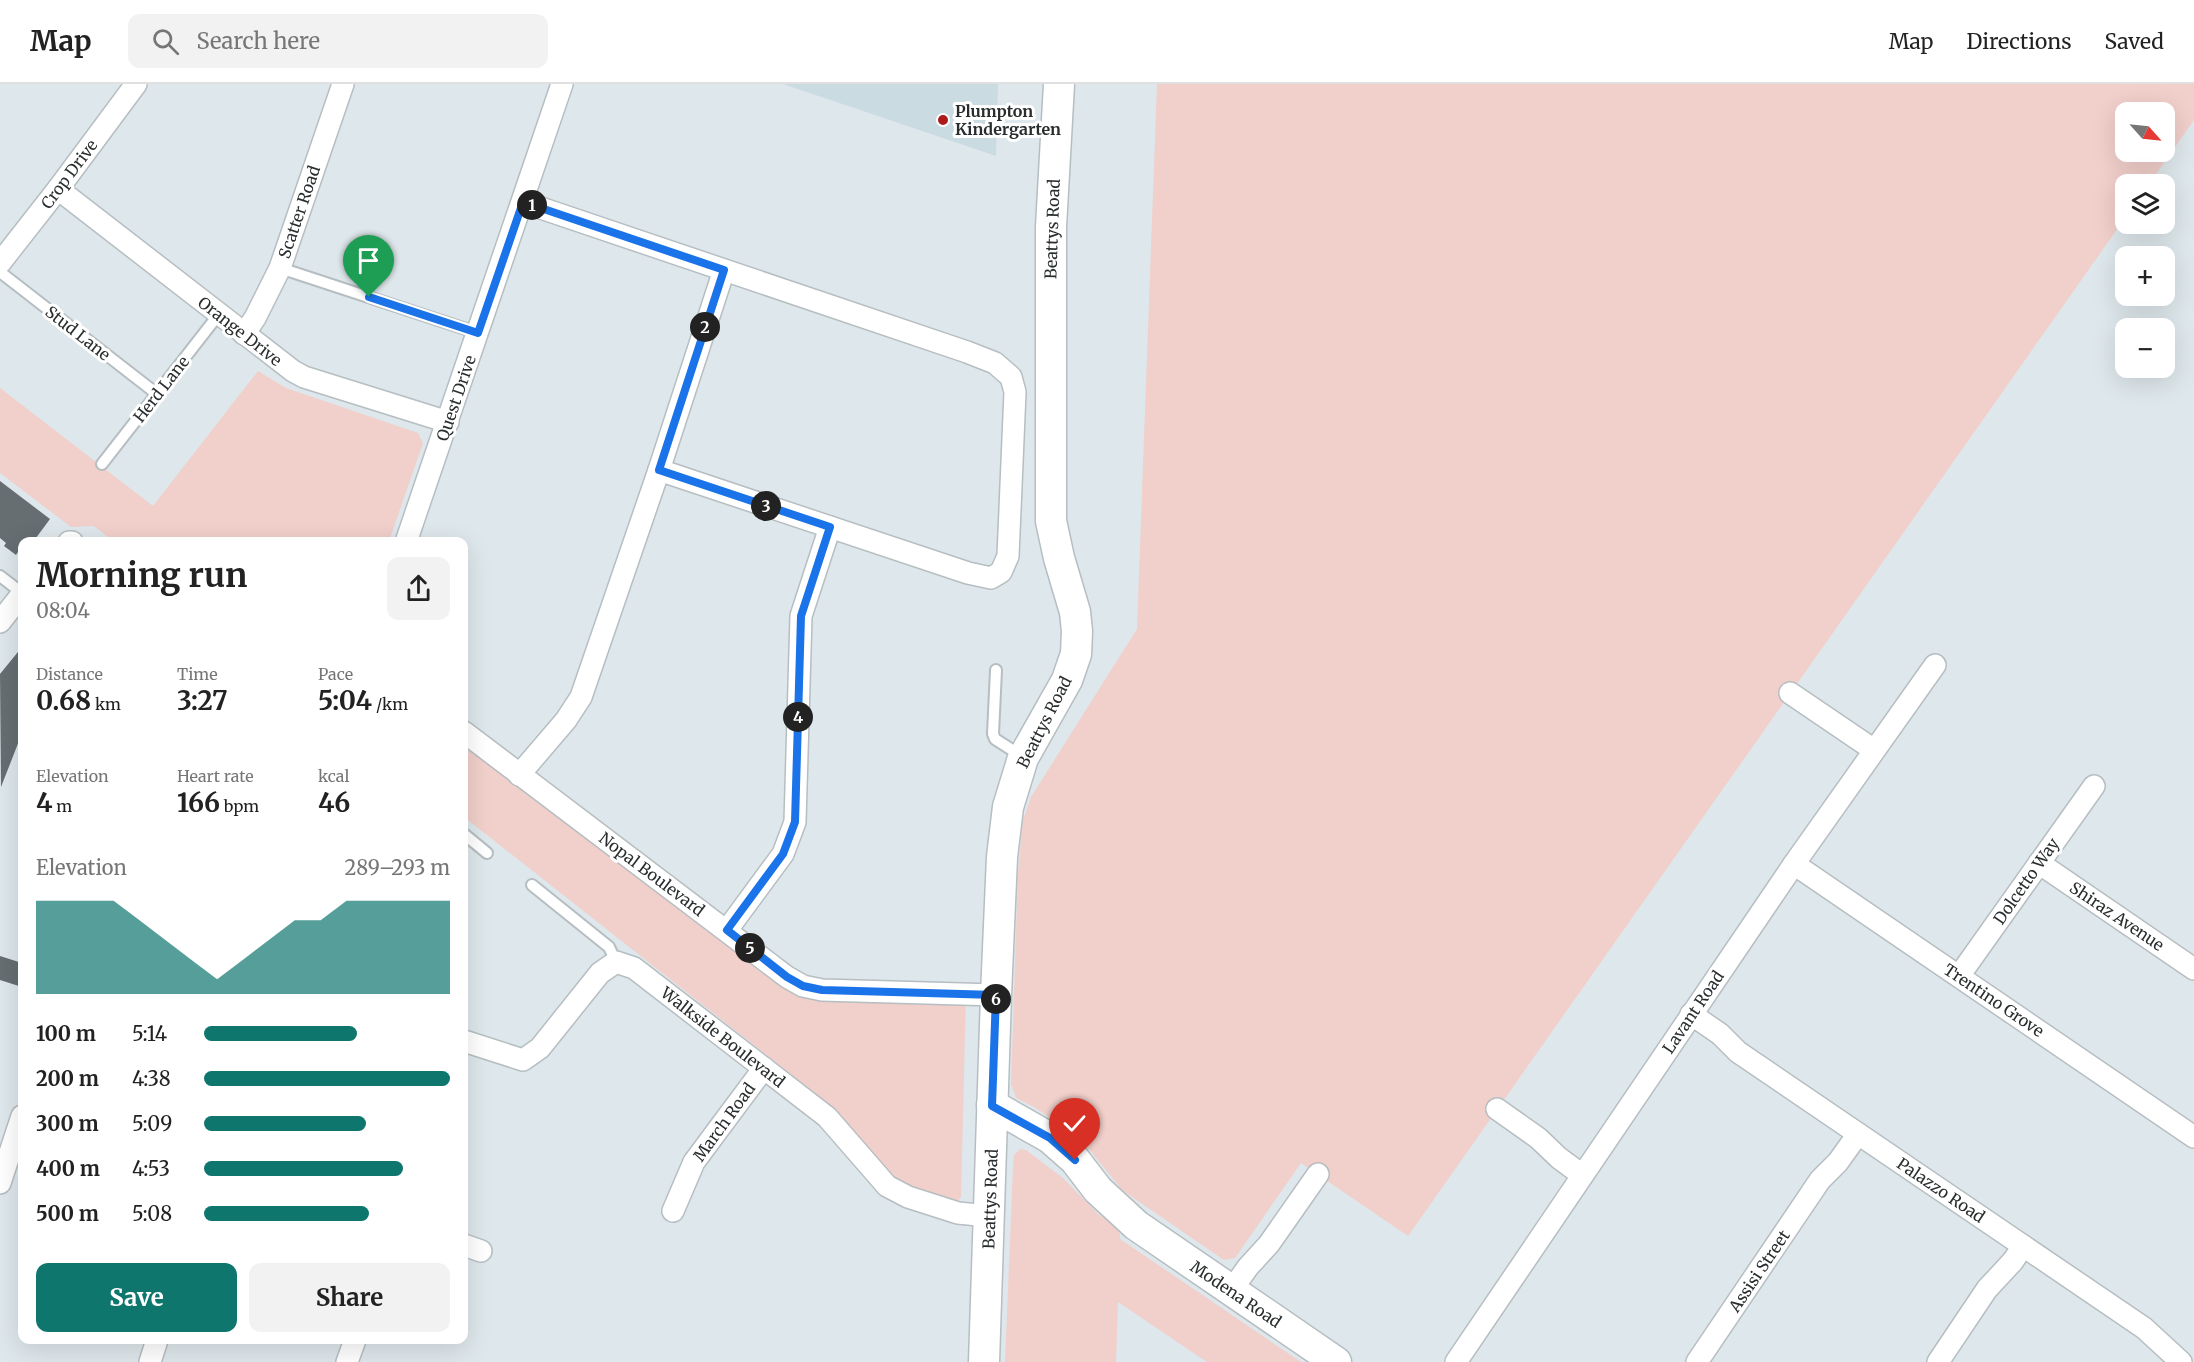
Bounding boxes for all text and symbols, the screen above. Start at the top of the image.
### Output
search box [128,14,548,68]
text: Map [30,23,92,59]
icon: search [149,25,182,58]
text: Search here [197,27,320,55]
text: Map [1889,28,1933,55]
text: Directions [1966,28,2071,55]
text: Saved [2104,28,2164,55]
place label: Plumpton Kindergarten [955,101,1061,139]
north arrow [2115,102,2175,162]
map controls [2115,102,2175,378]
marker: Plumpton Kindergarten [936,113,950,127]
street label: Crop Drive [36,135,102,213]
street label: Scatter Road [274,163,324,261]
button: layers [2115,174,2175,234]
street label: Beattys Road [1040,178,1064,279]
pin: 1 [517,190,547,220]
text: 1 [528,195,536,215]
pin [343,235,394,297]
icon: arrive [352,244,385,277]
button: + [2115,246,2175,306]
street label: Orange Drive [194,292,286,370]
street label: Stud Lane [42,301,114,365]
pin: 2 [690,312,720,342]
text: 2 [700,317,710,337]
button: − [2115,318,2175,378]
street label: Herd Lane [129,352,193,426]
street label: Quest Drive [432,352,480,444]
pin: 3 [751,491,781,521]
text: 3 [761,496,771,516]
text: Morning run [36,555,247,596]
button: share [387,557,450,620]
text: 08:04 [36,598,90,623]
text: Distance [36,664,103,684]
text: Time [177,664,218,684]
text: Pace [318,664,353,684]
street label: Beattys Road [1012,672,1076,771]
text: 0.68 [36,684,91,717]
text: 3:27 [177,684,227,717]
text: 5:04 [318,684,372,717]
text: km [91,694,121,714]
text: /km [372,694,408,714]
pin: 4 [783,702,813,732]
text: 4 [793,707,803,727]
text: Elevation [36,766,109,786]
text: Heart rate [177,766,254,786]
text: kcal [318,766,349,786]
text: 4 [36,786,53,819]
text: 166 [177,786,220,819]
text: 46 [318,786,350,819]
text: m [53,796,72,816]
text: bpm [220,796,259,816]
street label: Nopal Boulevard [595,828,709,920]
street label: Dolcetto Way [1989,833,2064,928]
text: Elevation [36,855,127,880]
text: 289–293 m [345,855,450,880]
street label: Shiraz Avenue [2066,877,2168,955]
pin: 5 [735,933,765,963]
text: 5 [745,938,755,958]
street label: Trentino Grove [1940,959,2048,1041]
street label: Lavant Road [1658,967,1728,1057]
street label: Walkside Boulevard [656,982,789,1092]
pin: 6 [981,984,1011,1014]
text: 6 [991,989,1001,1009]
text: 100 m [36,1021,96,1046]
text: 5:14 [132,1021,167,1046]
text: 200 m [36,1066,99,1091]
text: 4:38 [132,1066,171,1091]
street label: March Road [689,1079,759,1165]
pin [1049,1098,1100,1160]
icon: check [1058,1107,1091,1140]
text: 300 m [36,1111,99,1136]
text: 5:09 [132,1111,172,1136]
street label: Beattys Road [978,1148,1002,1249]
street label: Palazzo Road [1893,1153,1989,1227]
text: 400 m [36,1156,100,1181]
text: 4:53 [132,1156,170,1181]
text: 500 m [36,1201,99,1226]
text: 5:08 [132,1201,172,1226]
street label: Assisi Street [1724,1226,1794,1317]
street label: Modena Road [1187,1256,1286,1332]
button: Save [36,1263,237,1332]
button: Share [249,1263,450,1332]

